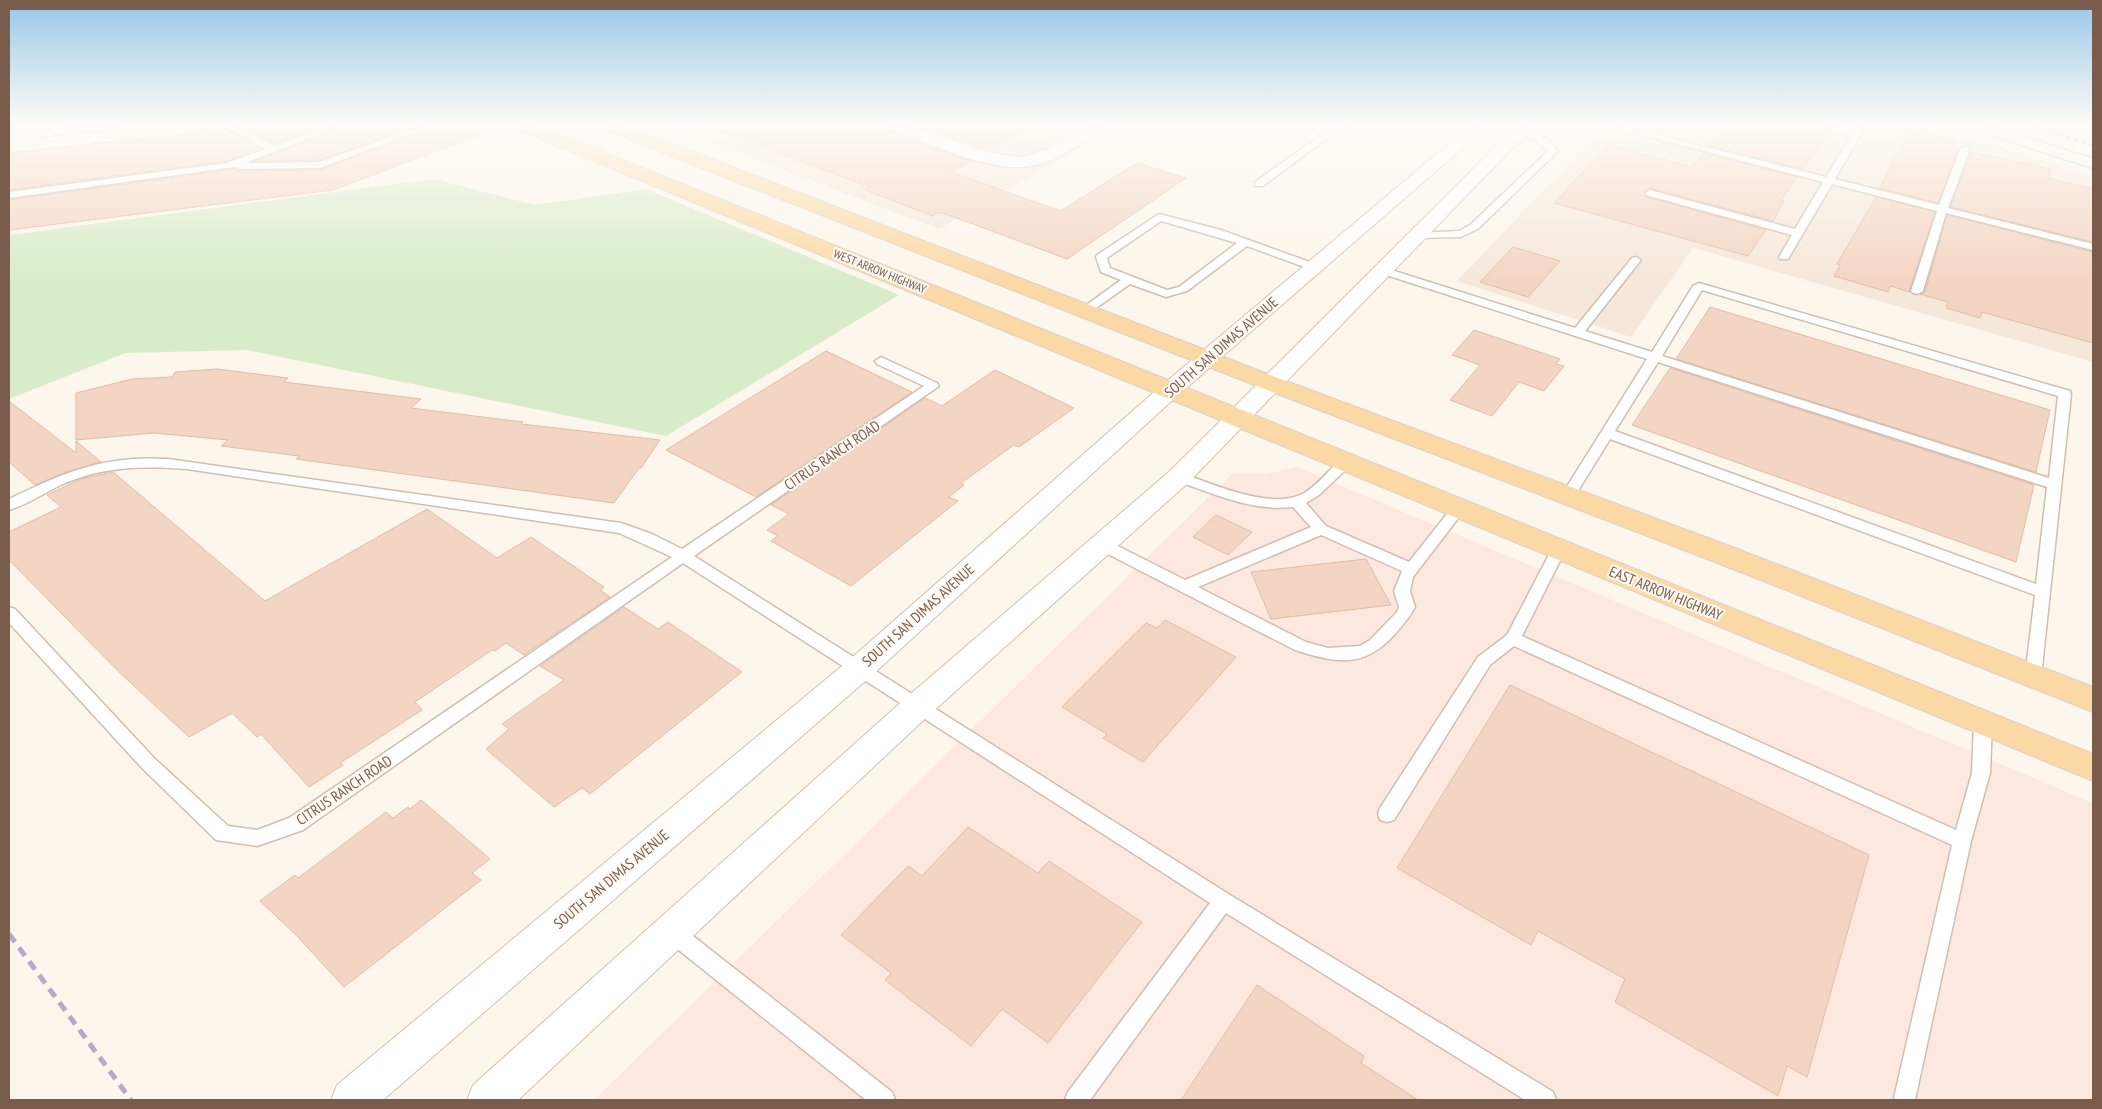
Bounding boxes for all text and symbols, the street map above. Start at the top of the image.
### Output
street label: WEST ARROW HIGHWAY [831,246,929,297]
street label: SOUTH SAN DIMAS AVENUE [1160,292,1282,402]
street label: CITRUS RANCH ROAD [780,416,884,494]
street label: SOUTH SAN DIMAS AVENUE [858,560,978,670]
street label: EAST ARROW HIGHWAY [1606,562,1726,624]
street label: CITRUS RANCH ROAD [292,751,396,829]
street label: SOUTH SAN DIMAS AVENUE [550,825,672,933]

